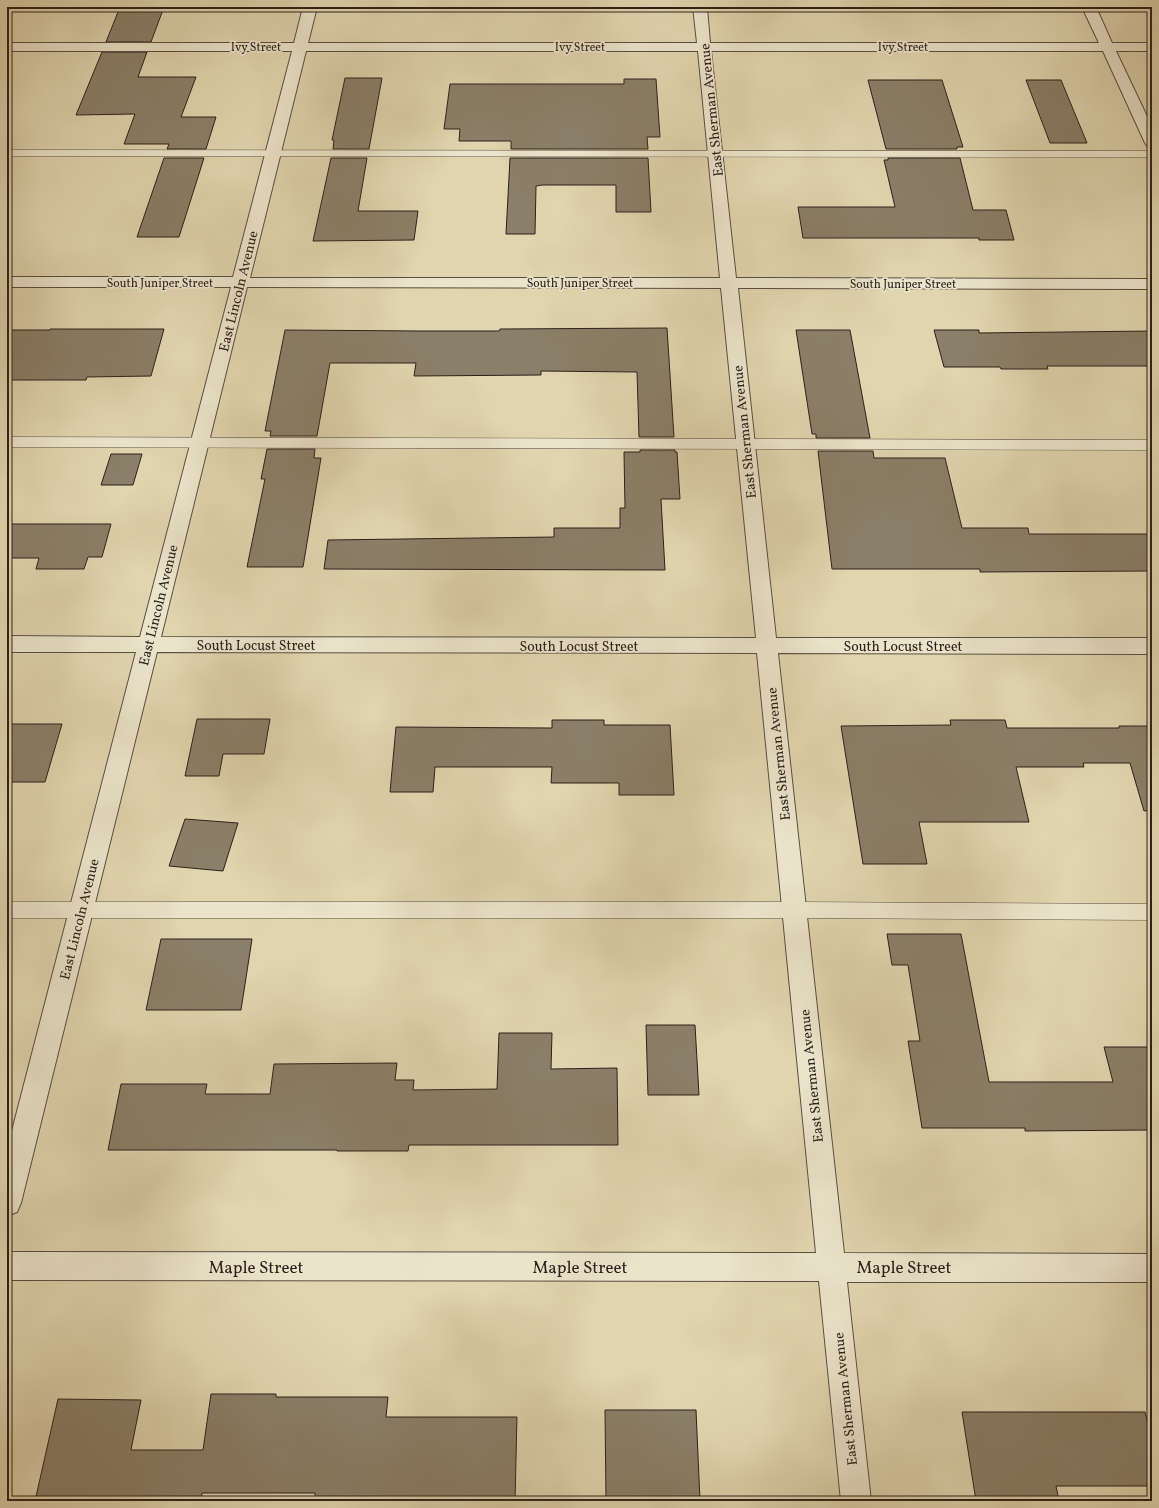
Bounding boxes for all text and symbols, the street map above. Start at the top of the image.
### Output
street label: Ivy Street [231,40,281,56]
street label: Ivy Street [555,40,605,56]
street label: Ivy Street [878,40,928,56]
street label: East Sherman Avenue [696,42,729,177]
street label: East Lincoln Avenue [215,228,264,354]
street label: South Juniper Street [107,276,213,292]
street label: South Juniper Street [527,276,633,292]
street label: South Juniper Street [850,277,956,293]
street label: East Sherman Avenue [729,364,762,499]
street label: East Lincoln Avenue [135,542,184,668]
street label: South Locust Street [197,637,316,656]
street label: South Locust Street [520,638,639,657]
street label: South Locust Street [844,638,963,657]
street label: East Sherman Avenue [763,686,796,821]
street label: East Lincoln Avenue [56,856,105,982]
street label: East Sherman Avenue [796,1008,829,1143]
street label: Maple Street [209,1257,304,1280]
street label: Maple Street [533,1257,628,1280]
street label: Maple Street [857,1257,952,1280]
street label: East Sherman Avenue [830,1331,863,1466]

